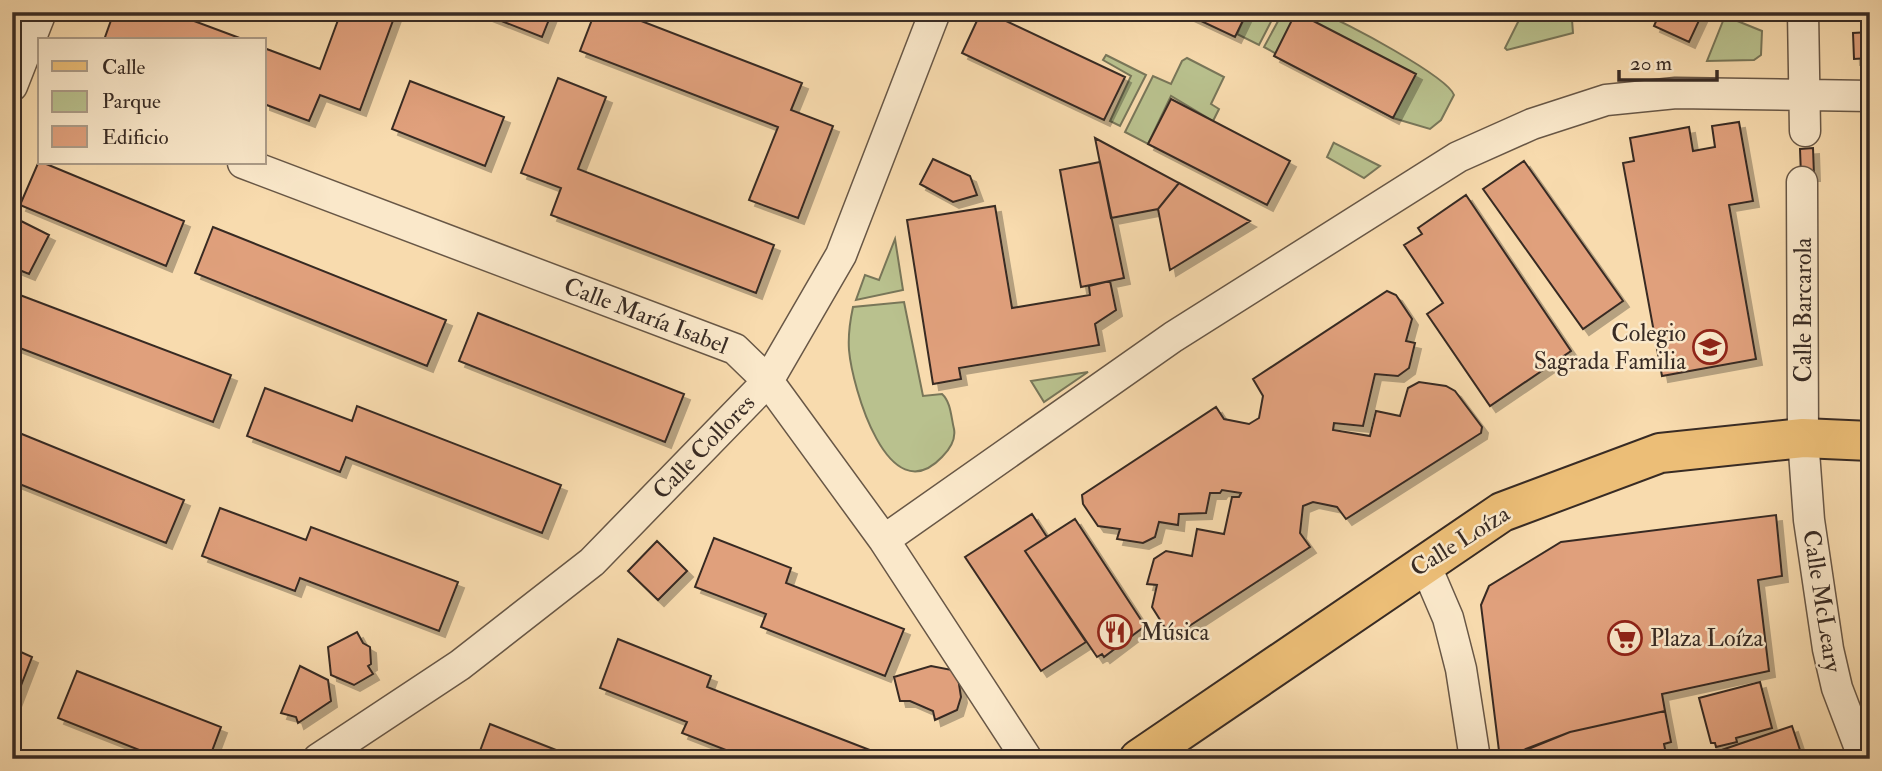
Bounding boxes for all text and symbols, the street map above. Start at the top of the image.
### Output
legend [38,38,266,164]
scale bar [1619,38,1717,82]
text: 20 m [1630,50,1672,77]
text: Calle [102,54,146,81]
text: Parque [102,88,161,115]
text: Edificio [102,124,169,151]
street label: Calle Barcarola [1788,236,1819,382]
street label: Calle María Isabel [559,270,733,362]
place label: Colegio Sagrada Familia [1534,318,1687,377]
school or university icon: Colegio Sagrada Familia [1691,328,1729,366]
street label: Calle Collores [646,388,762,506]
street label: Calle Loíza [1405,498,1516,584]
street label: Calle McLeary [1795,528,1849,675]
restaurant icon: Música [1096,613,1134,651]
place label: Música [1140,617,1210,648]
supermarket icon: Plaza Loíza [1606,619,1644,657]
place label: Plaza Loíza [1650,623,1765,654]

